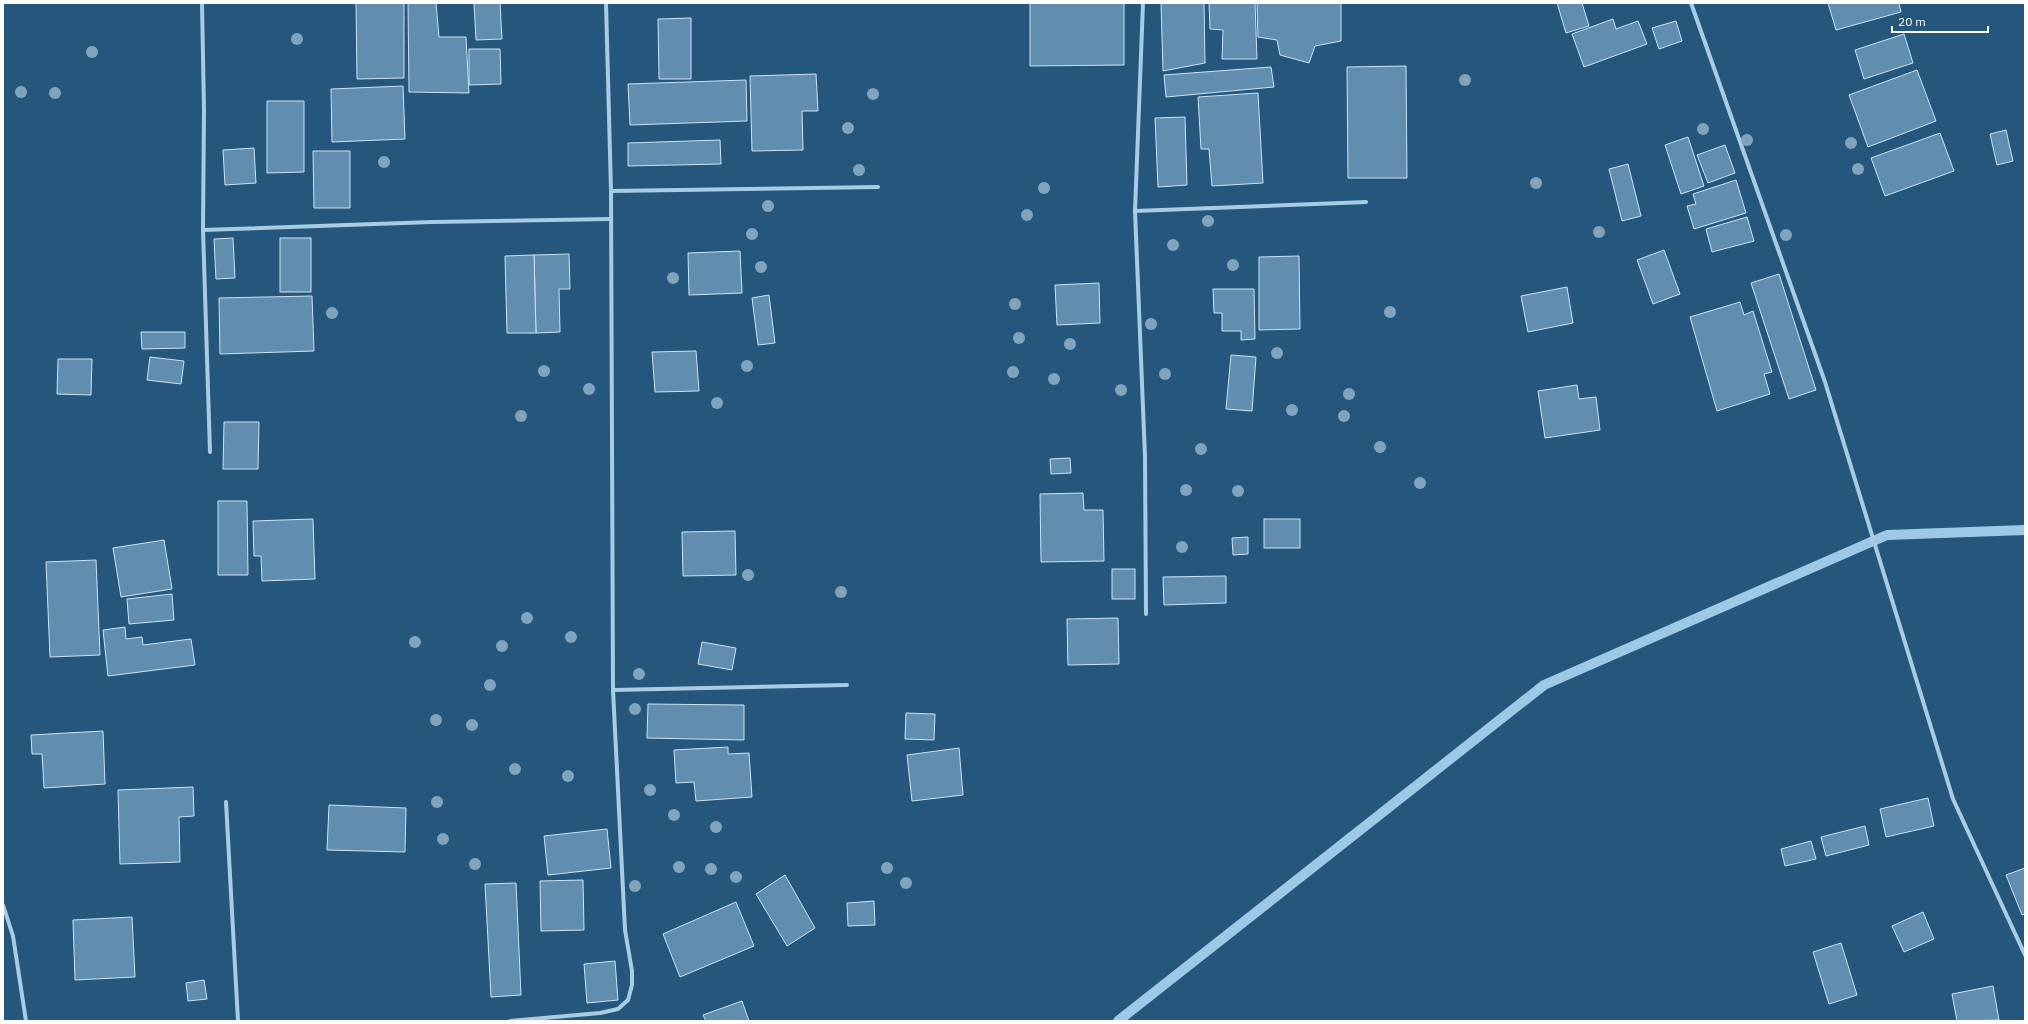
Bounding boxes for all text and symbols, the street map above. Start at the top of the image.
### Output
scale bar [1892,8,1988,34]
text: 20 m [1898,14,1926,29]

